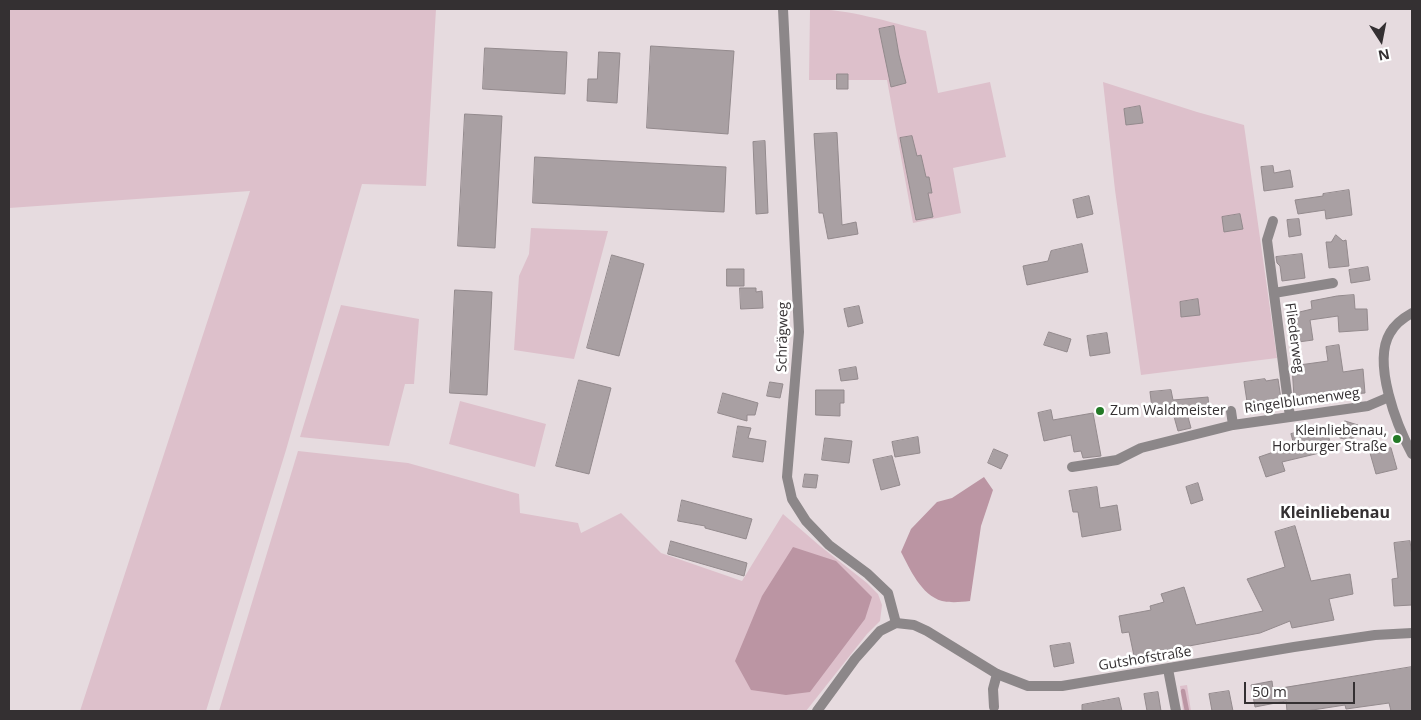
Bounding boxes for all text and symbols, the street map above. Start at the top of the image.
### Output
north arrow [1356,15,1406,65]
text: N [1377,45,1391,66]
street label: Schrägweg [774,302,792,372]
street label: Fliederweg [1281,302,1307,374]
street label: Ringelblumenweg [1243,385,1361,417]
place label: Zum Waldmeister [1110,403,1226,419]
marker: Zum Waldmeister [1094,405,1106,417]
place label: Kleinliebenau, Horburger Straße [1272,423,1387,456]
marker: Kleinliebenau, Horburger Straße [1391,433,1403,445]
district label: Kleinliebenau [1280,503,1390,523]
street label: Gutshofstraße [1097,643,1193,675]
scale bar [1246,672,1357,704]
text: 50 m [1252,681,1287,701]

